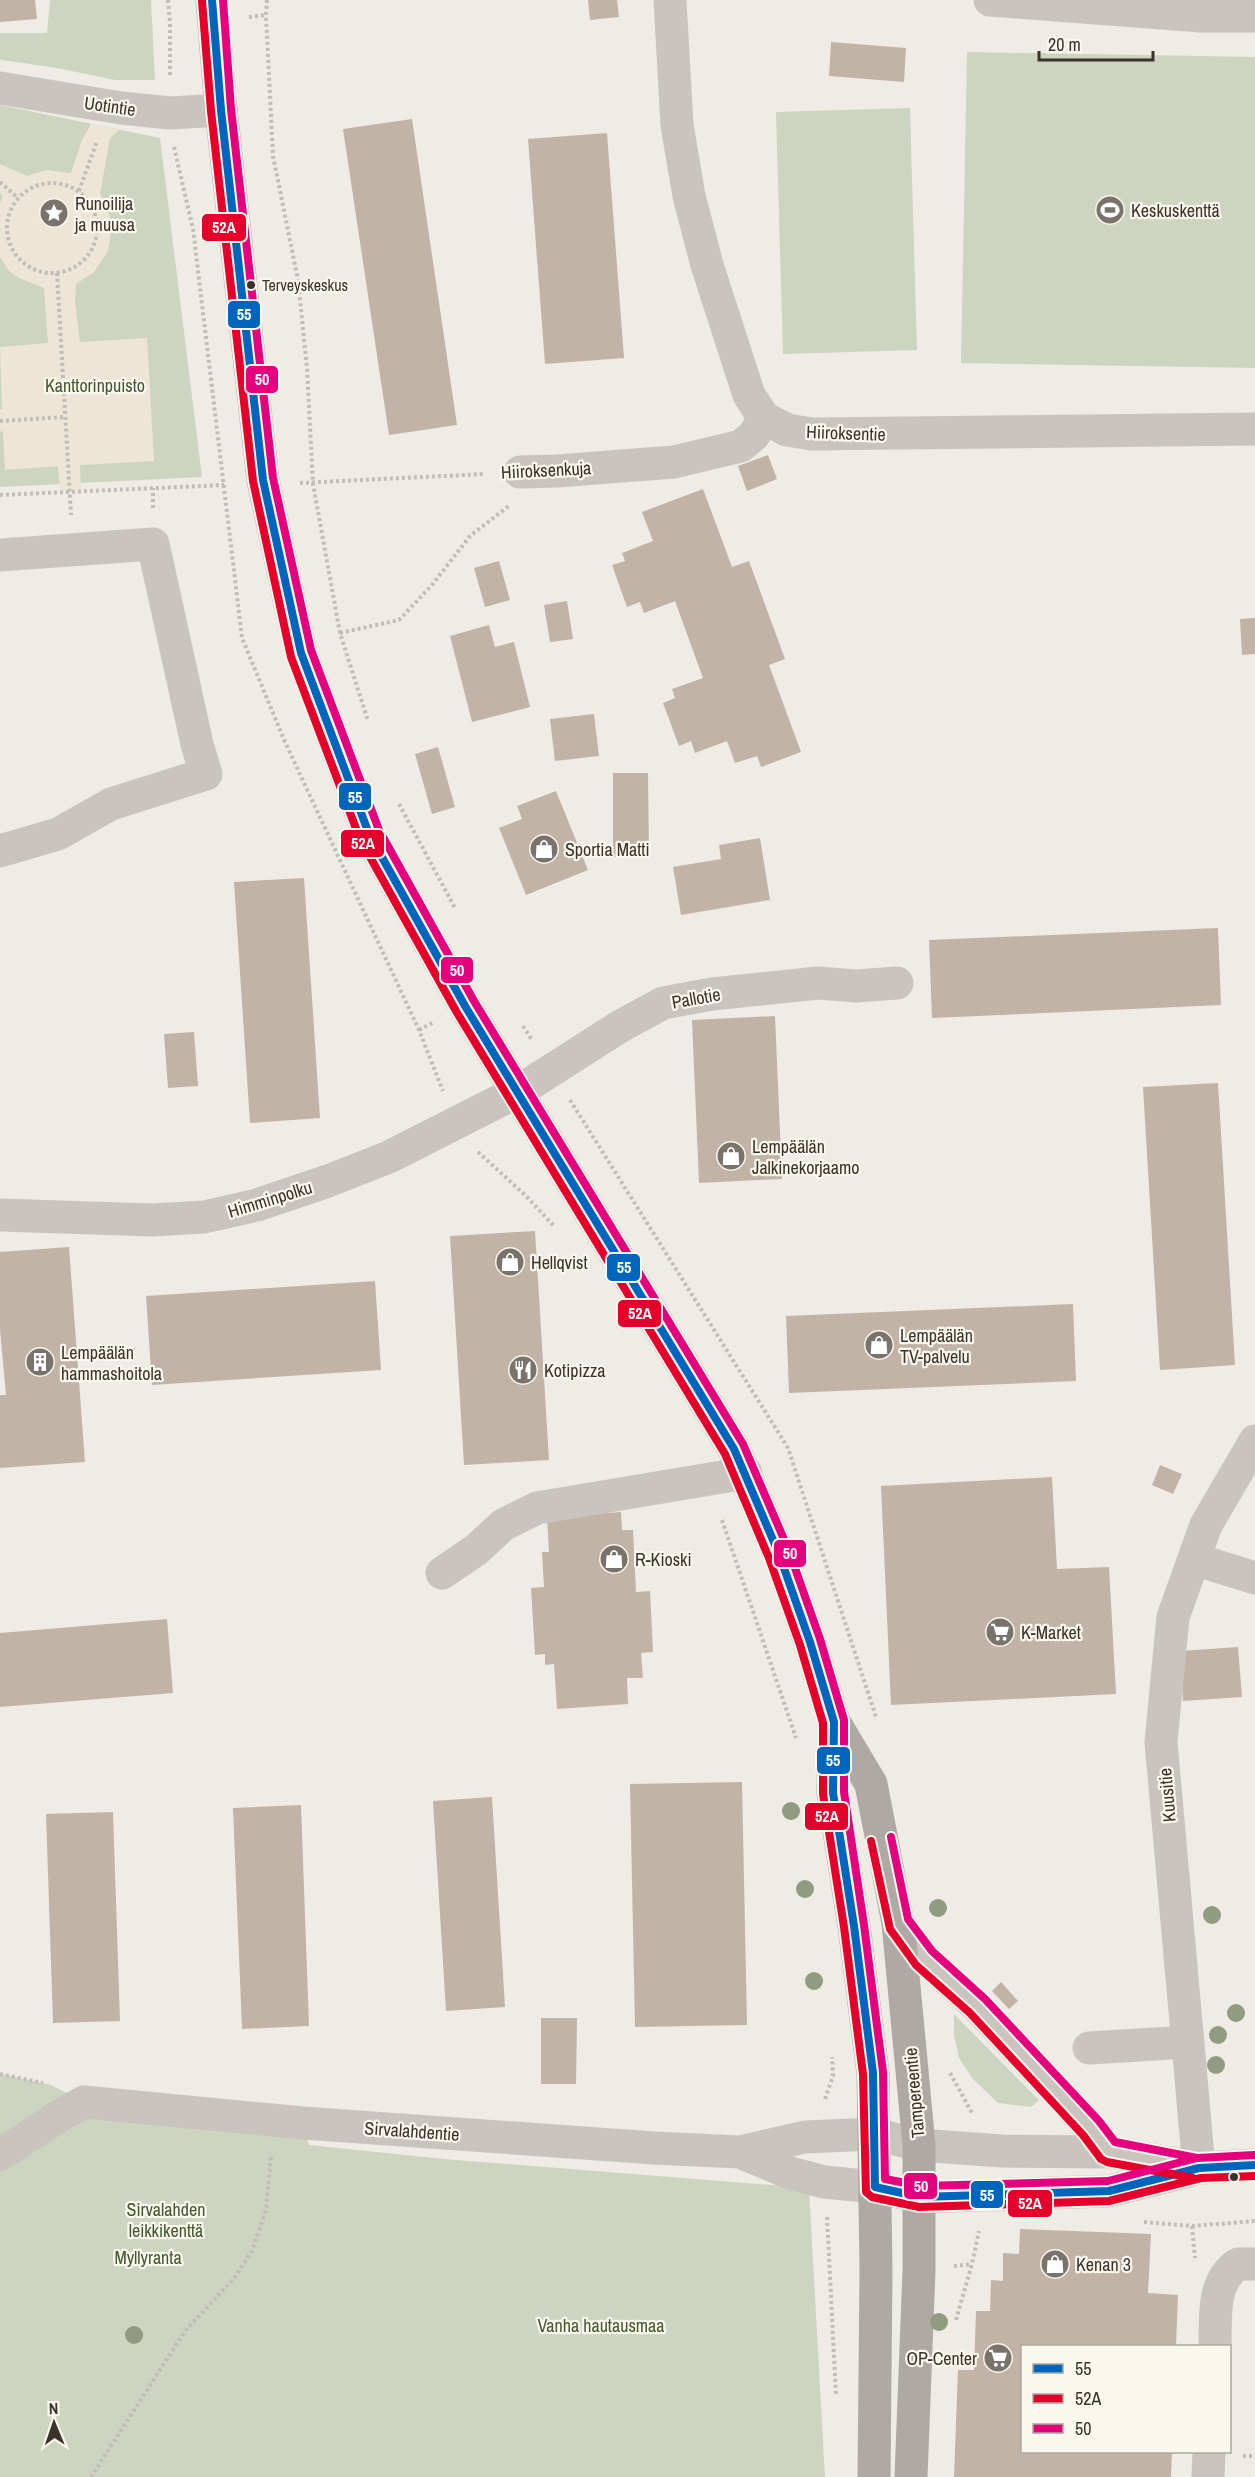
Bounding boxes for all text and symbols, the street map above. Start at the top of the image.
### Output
scale bar [1039,24,1153,62]
text: 20 m [1048,32,1081,57]
street label: Uotintie [83,90,137,122]
place label: Runoilija ja muusa [74,191,135,237]
sports icon: Keskuskenttä [1094,194,1126,226]
place icon: Runoilija ja muusa [38,197,70,229]
place label: Keskuskenttä [1131,198,1220,223]
line badge: 52A [201,213,247,242]
text: 52A [212,216,237,238]
place label: Terveyskeskus [262,274,348,296]
marker: Terveyskeskus [245,279,257,291]
line badge: 55 [227,300,261,329]
text: 55 [237,303,251,325]
line badge: 50 [245,365,279,394]
text: 50 [255,368,269,390]
park label: Kanttorinpuisto [45,373,145,398]
street label: Hiiroksentie [806,419,886,447]
street label: Hiiroksenkuja [500,455,592,485]
line badge: 55 [338,782,372,811]
text: 55 [348,786,362,808]
line badge: 52A [340,829,385,858]
text: 52A [351,832,376,854]
shop icon: Sportia Matti [528,833,560,865]
place label: Sportia Matti [565,837,650,862]
line badge: 50 [440,956,474,984]
text: 50 [450,959,464,981]
street label: Pallotie [670,981,722,1015]
place label: Lempäälän Jalkinekorjaamo [752,1134,859,1180]
shop icon: Lempäälän Jalkinekorjaamo [715,1140,747,1172]
street label: Himminpolku [225,1174,315,1224]
shop icon: Hellqvist [494,1246,526,1278]
place label: Hellqvist [531,1250,588,1275]
line badge: 55 [606,1253,641,1282]
text: 55 [617,1256,631,1278]
line badge: 52A [617,1299,662,1328]
text: 52A [628,1302,653,1324]
place label: Lempäälän TV-palvelu [900,1323,973,1369]
shop icon: Lempäälän TV-palvelu [863,1329,895,1361]
place label: Lempäälän hammashoitola [61,1340,162,1386]
building icon: Lempäälän hammashoitola [24,1346,56,1378]
restaurant icon: Kotipizza [507,1354,539,1386]
place label: Kotipizza [544,1358,606,1383]
line badge: 50 [773,1539,807,1568]
text: 50 [783,1542,797,1564]
shop icon: R-Kioski [598,1543,630,1575]
place label: R-Kioski [635,1547,692,1572]
supermarket icon: K-Market [984,1616,1016,1648]
place label: K-Market [1021,1620,1081,1645]
line badge: 55 [816,1746,851,1775]
text: 55 [826,1749,840,1771]
street label: Kuusitie [1152,1767,1182,1823]
line badge: 52A [804,1802,849,1831]
text: 52A [815,1805,840,1827]
street label: Tampereentie [898,2047,930,2139]
street label: Sirvalahdentie [364,2115,460,2147]
unlabelled marker [1228,2171,1240,2183]
line badge: 50 [903,2172,938,2200]
text: 50 [914,2175,928,2197]
line badge: 55 [970,2180,1004,2209]
text: 55 [980,2184,994,2206]
line badge: 52A [1007,2189,1053,2218]
text: 52A [1018,2192,1043,2214]
park label: Sirvalahden leikkikenttä [127,2197,205,2243]
park label: Myllyranta [114,2245,182,2270]
shop icon: Kenan 3 [1039,2248,1071,2280]
place label: Kenan 3 [1076,2252,1131,2277]
park label: Vanha hautausmaa [538,2313,664,2338]
supermarket icon: OP-Center [982,2342,1014,2374]
legend [1021,2345,1231,2453]
place label: OP-Center [906,2346,977,2371]
text: 55 [1075,2356,1091,2381]
text: 52A [1075,2386,1101,2411]
north arrow [24,2393,84,2453]
text: N [48,2397,59,2419]
text: 50 [1075,2416,1091,2441]

